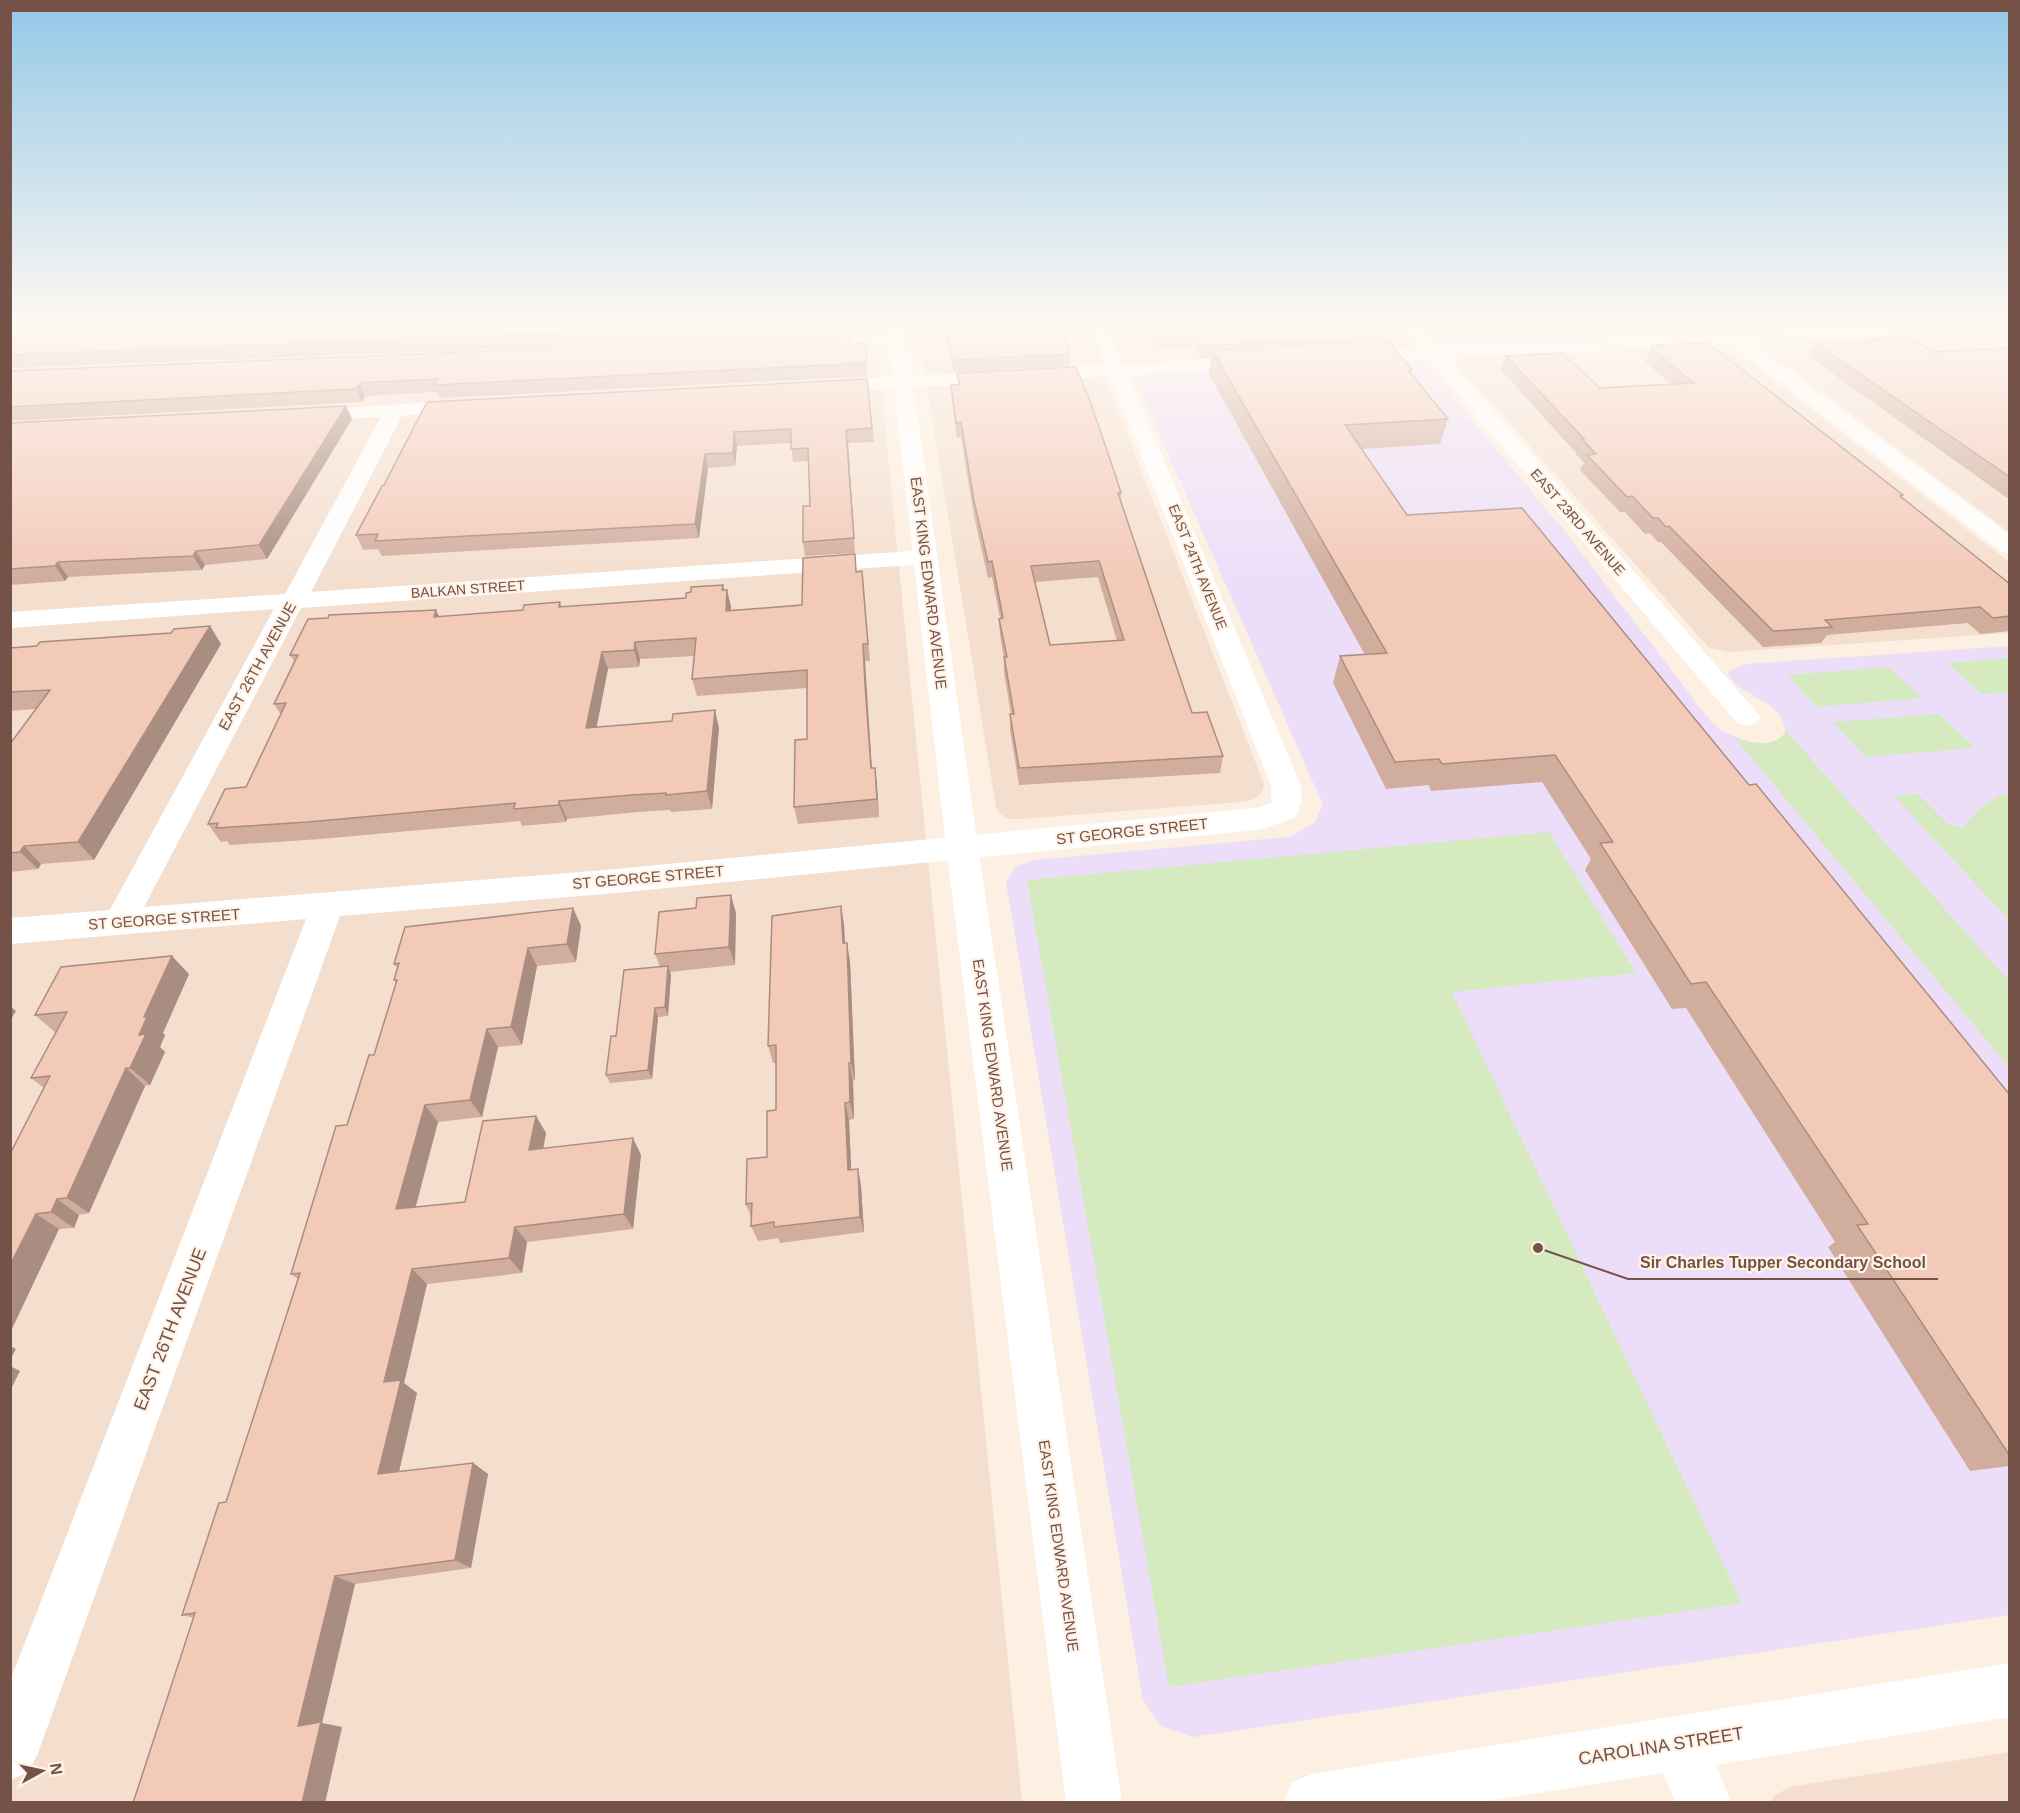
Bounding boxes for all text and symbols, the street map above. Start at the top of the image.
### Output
street label: EAST 23RD AVENUE [1527,466,1629,578]
street label: EAST KING EDWARD AVENUE [908,476,950,690]
street label: EAST 24TH AVENUE [1165,502,1231,632]
street label: BALKAN STREET [410,577,526,601]
street label: EAST 26TH AVENUE [215,599,299,733]
street label: ST GEORGE STREET [1055,815,1209,847]
street label: ST GEORGE STREET [571,862,725,892]
street label: ST GEORGE STREET [87,905,241,933]
street label: EAST KING EDWARD AVENUE [970,958,1016,1172]
street label: EAST 26TH AVENUE [130,1245,210,1413]
callout: Sir Charles Tupper Secondary School [1628,1245,1938,1279]
text: Sir Charles Tupper Secondary School [1640,1254,1926,1271]
street label: EAST KING EDWARD AVENUE [1036,1439,1082,1653]
street label: CAROLINA STREET [1577,1723,1745,1769]
north arrow [12,1741,72,1801]
text: N [47,1762,66,1776]

